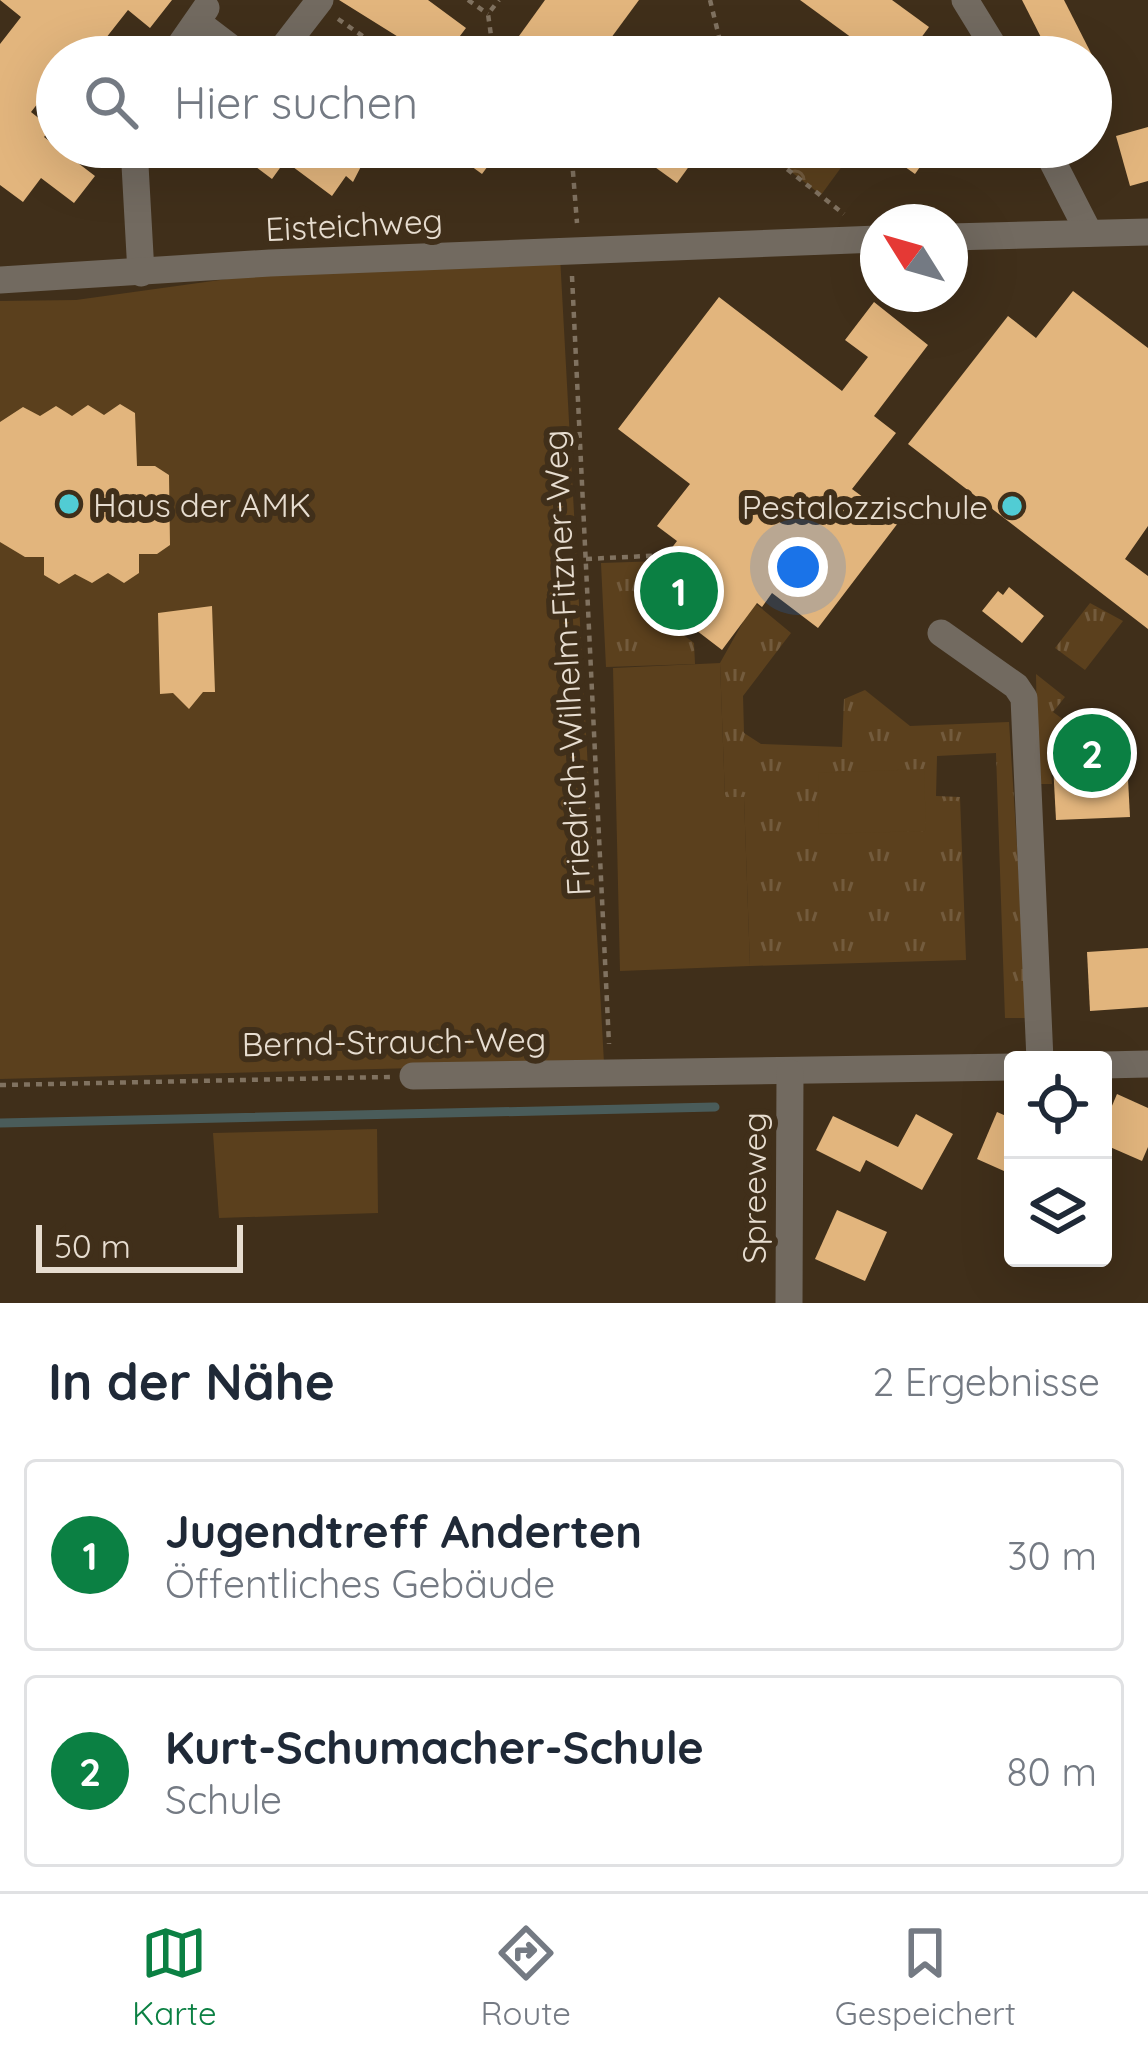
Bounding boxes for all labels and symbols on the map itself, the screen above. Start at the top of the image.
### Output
street label: Eisteichweg [264,199,444,249]
north arrow [860,204,968,312]
street label: Friedrich-Wilhelm-Fitzner-Weg [533,429,599,897]
place label: Haus der AMK [93,484,311,525]
place label: Pestalozzischule [742,486,988,527]
marker: Haus der AMK [56,491,82,517]
marker: Pestalozzischule [999,493,1025,519]
your location [768,537,828,597]
pin: 1 [640,546,718,636]
pin: 2 [1053,708,1131,798]
street label: Bernd-Strauch-Weg [241,1018,547,1064]
street label: Spreeweg [733,1112,774,1264]
scale bar [36,1219,243,1272]

